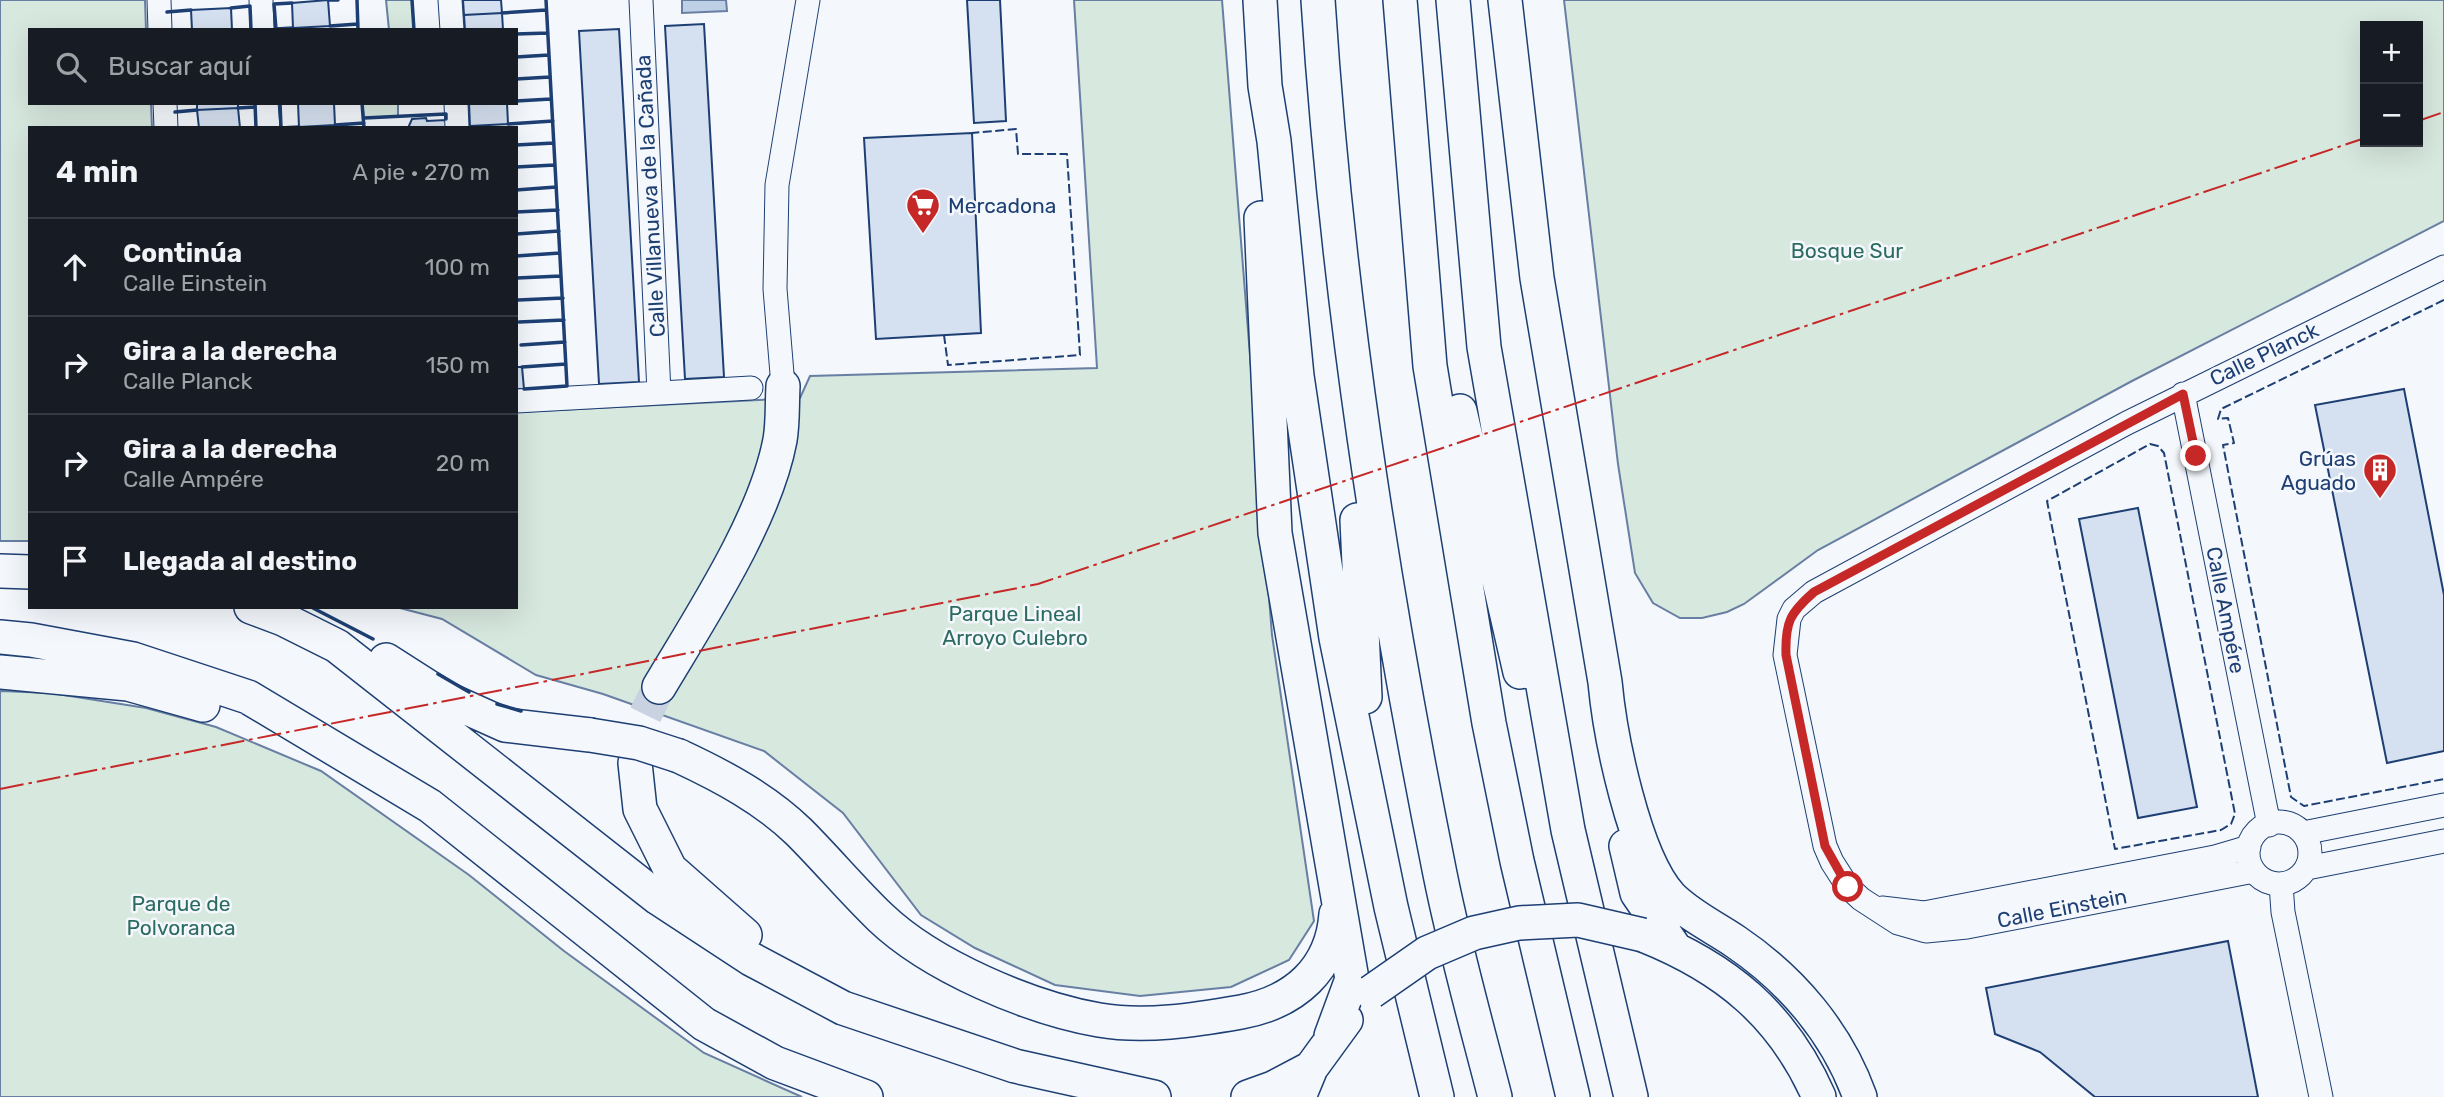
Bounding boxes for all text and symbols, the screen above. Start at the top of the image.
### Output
map controls [2360,21,2423,147]
button: + [2360,21,2423,84]
search box [28,28,518,105]
icon: search [52,48,90,86]
text: Buscar aquí [108,51,250,82]
street label: Calle Villanueva de la Cañada [630,54,670,338]
button: − [2360,84,2423,147]
text: 4 min [56,154,138,190]
text: A pie · 270 m [353,158,490,186]
supermarket icon: Mercadona [904,186,942,235]
place label: Mercadona [948,193,1056,218]
text: Continúa [123,238,242,269]
park label: Bosque Sur [1791,238,1903,263]
icon: ahead [56,248,94,286]
text: 100 m [425,253,490,281]
text: Calle Einstein [123,269,267,297]
street label: Calle Planck [2205,317,2323,391]
text: Gira a la derecha [123,336,337,367]
icon: right [56,346,94,384]
text: 150 m [426,351,490,379]
text: Calle Planck [123,367,252,395]
text: Gira a la derecha [123,434,337,465]
route end [2180,440,2211,471]
icon: right [56,444,94,482]
place label: Grúas Aguado [2281,446,2356,495]
text: 20 m [436,449,490,477]
building icon: Grúas Aguado [2361,451,2399,500]
text: Calle Ampére [123,465,264,493]
icon: arrive [56,542,94,580]
street label: Calle Ampére [2201,544,2251,676]
text: Llegada al destino [123,546,357,577]
park label: Parque Lineal Arroyo Culebro [942,601,1088,650]
route start [1832,871,1863,902]
street label: Calle Einstein [1995,883,2129,933]
park label: Parque de Polvoranca [126,891,236,940]

